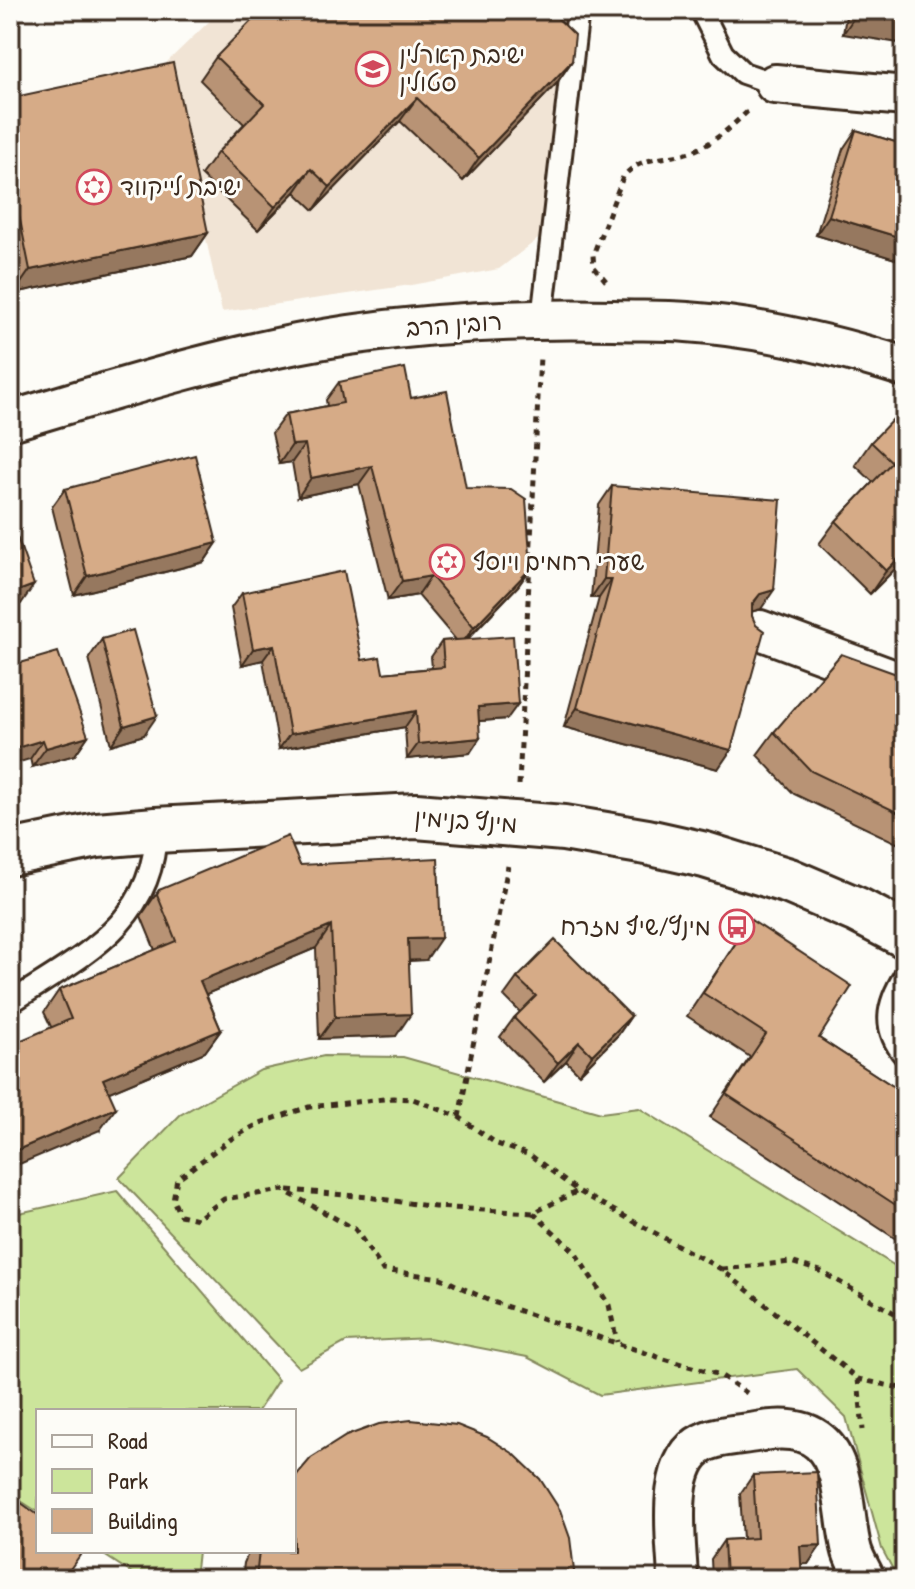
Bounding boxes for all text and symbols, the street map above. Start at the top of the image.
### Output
place label: ישיבת קארלין סטולין [399,38,525,98]
school or university icon: ישיבת קארלין סטולין [354,50,392,88]
synagogue icon: ישיבת לייקווד [75,168,113,206]
place label: ישיבת לייקווד [120,170,242,202]
street label: רובין הרב [405,305,503,343]
synagogue icon: שערי רחמים ויוסף [428,543,466,581]
place label: שערי רחמים ויוסף [473,545,644,577]
street label: מינץ בנימין [414,800,519,840]
bus stop icon: מינץ/שיף מזרח [718,908,756,946]
place label: מינץ/שיף מזרח [560,910,711,942]
legend [36,1409,296,1553]
text: Road [108,1424,147,1456]
text: Park [108,1464,148,1496]
text: Building [108,1504,178,1536]

